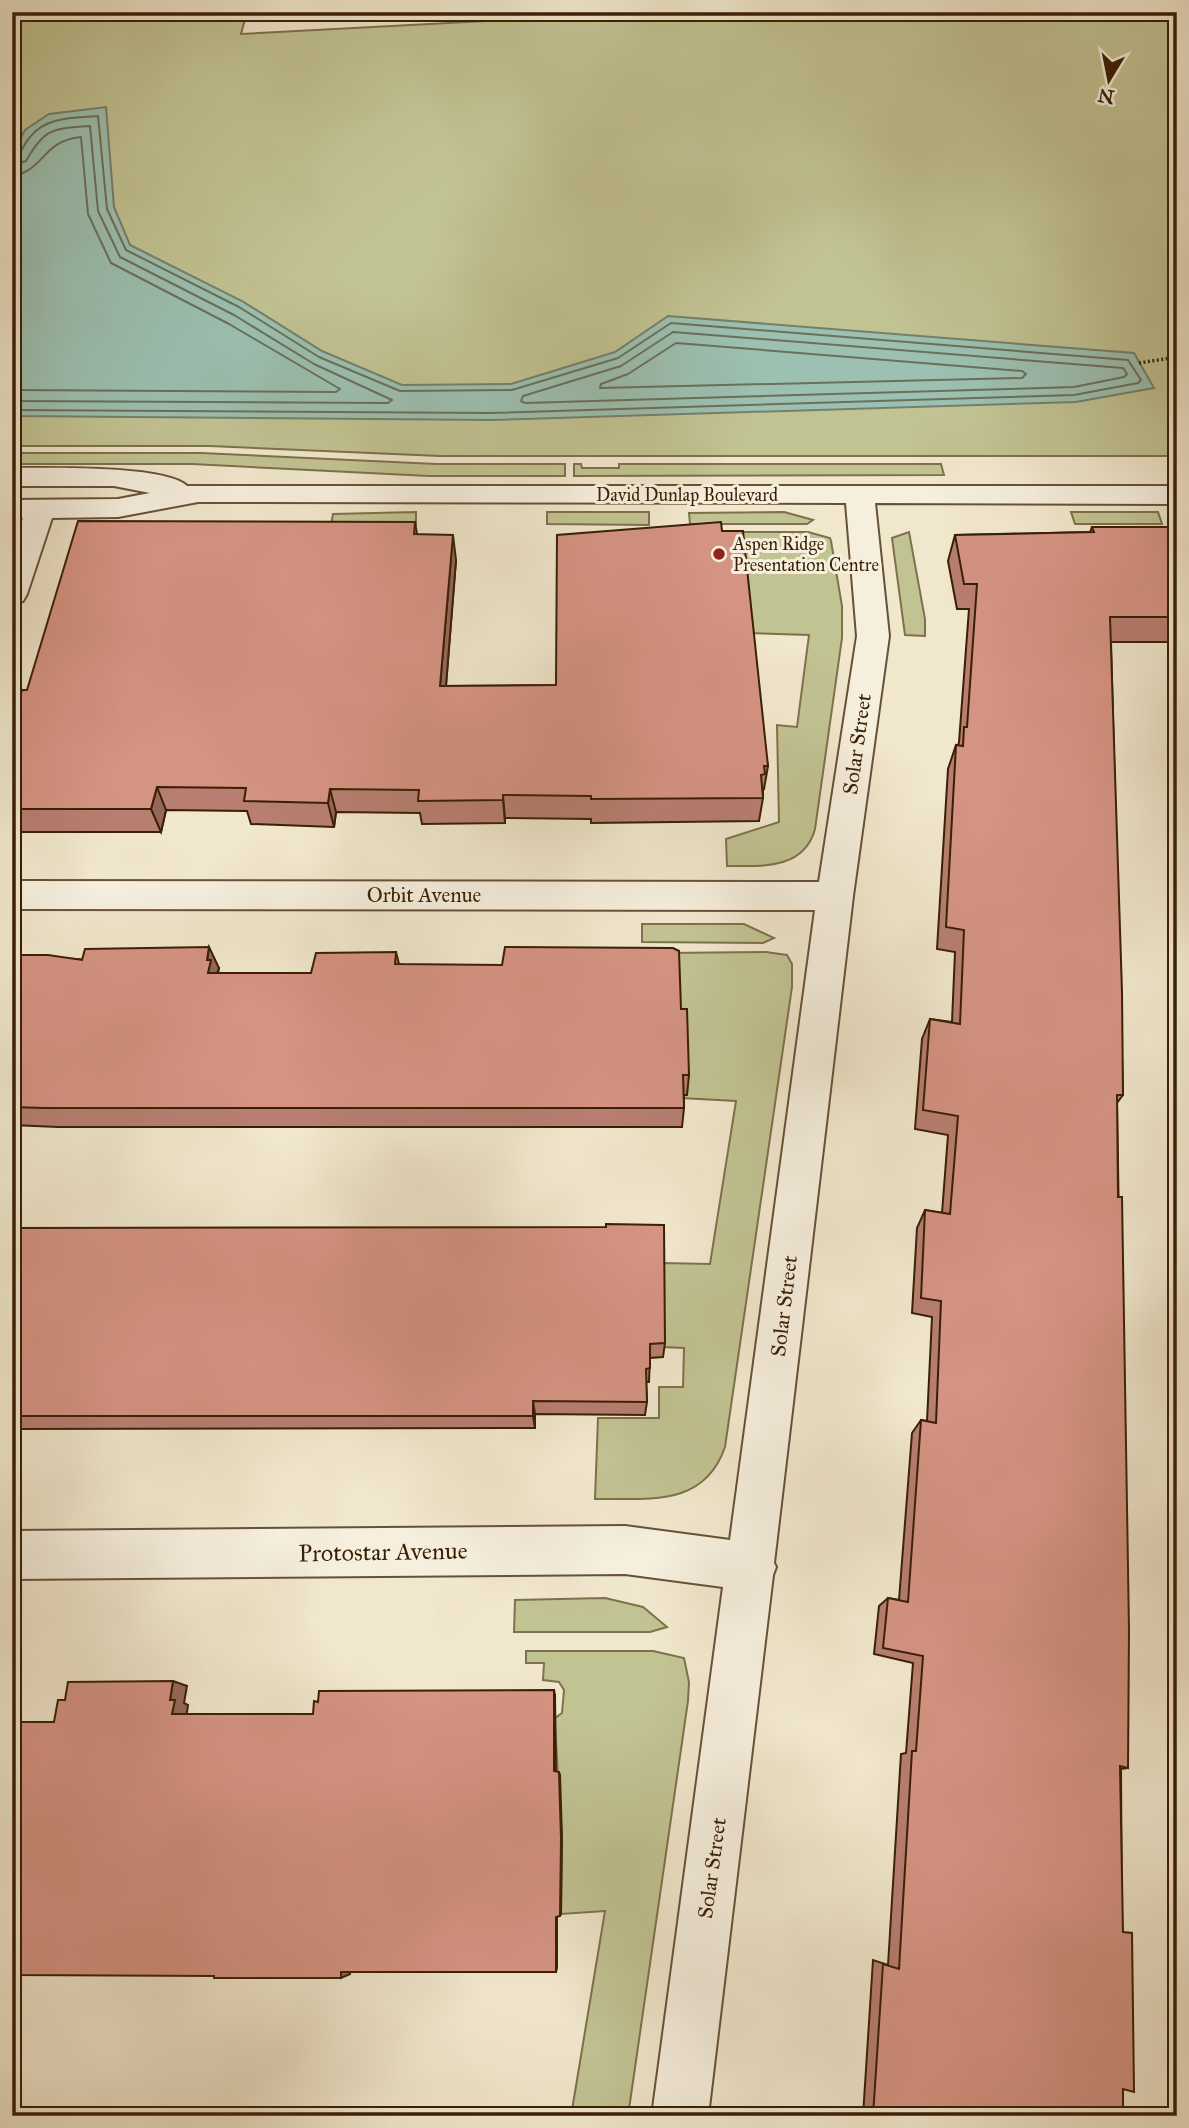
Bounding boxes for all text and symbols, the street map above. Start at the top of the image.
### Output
north arrow [1074,46,1144,116]
text: N [1096,84,1116,109]
street label: David Dunlap Boulevard [596,484,778,506]
place label: Aspen Ridge Presentation Centre [732,533,879,576]
marker: Aspen Ridge Presentation Centre [711,546,727,562]
street label: Solar Street [837,691,877,796]
street label: Orbit Avenue [367,882,482,908]
street label: Solar Street [765,1253,803,1358]
street label: Protostar Avenue [298,1536,468,1568]
street label: Solar Street [692,1815,732,1920]

